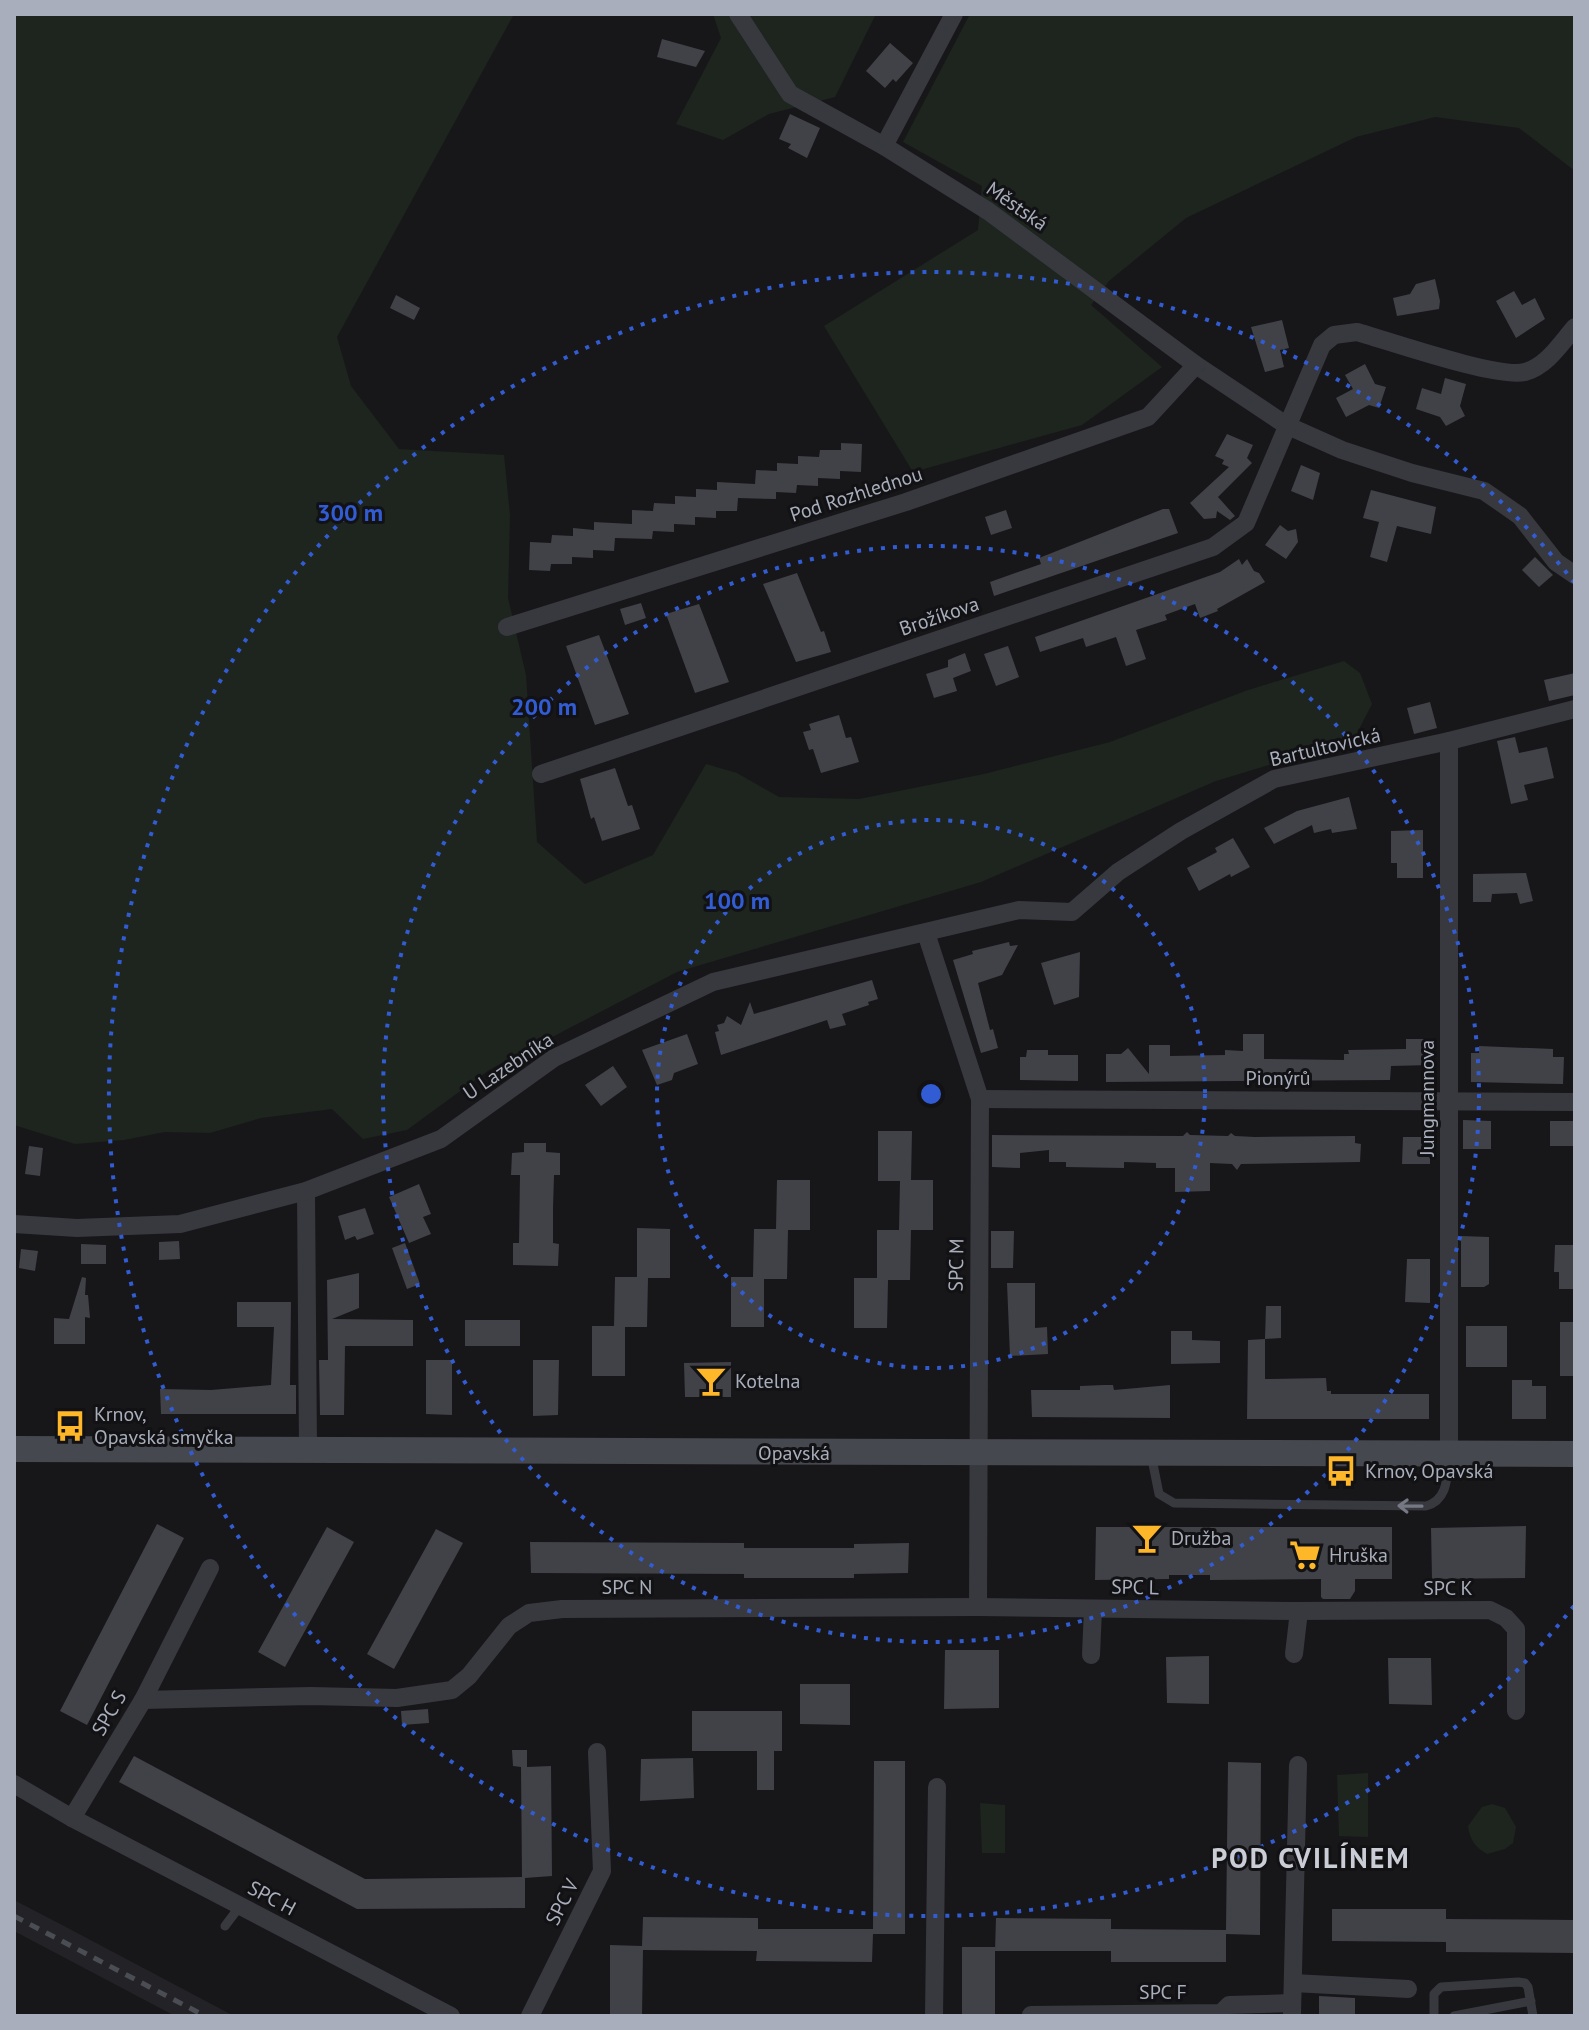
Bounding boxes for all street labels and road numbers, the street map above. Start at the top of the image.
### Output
street label: Městská [981,176,1053,236]
street label: Pod Rozhlednou [787,460,925,528]
street label: Brožíkova [896,590,982,642]
street label: Bartultovická [1267,722,1383,772]
street label: U Lazebníka [458,1026,558,1106]
street label: Jungmannova [1414,1040,1440,1157]
street label: Pionýrů [1245,1065,1311,1091]
street label: SPC M [943,1238,969,1292]
street label: Opavská [758,1440,830,1466]
street label: SPC N [602,1574,652,1600]
street label: SPC L [1111,1574,1159,1600]
street label: SPC K [1423,1575,1473,1601]
street label: SPC S [86,1686,132,1740]
street label: SPC V [539,1874,585,1929]
street label: SPC H [243,1875,301,1921]
street label: SPC F [1139,1979,1187,2005]

